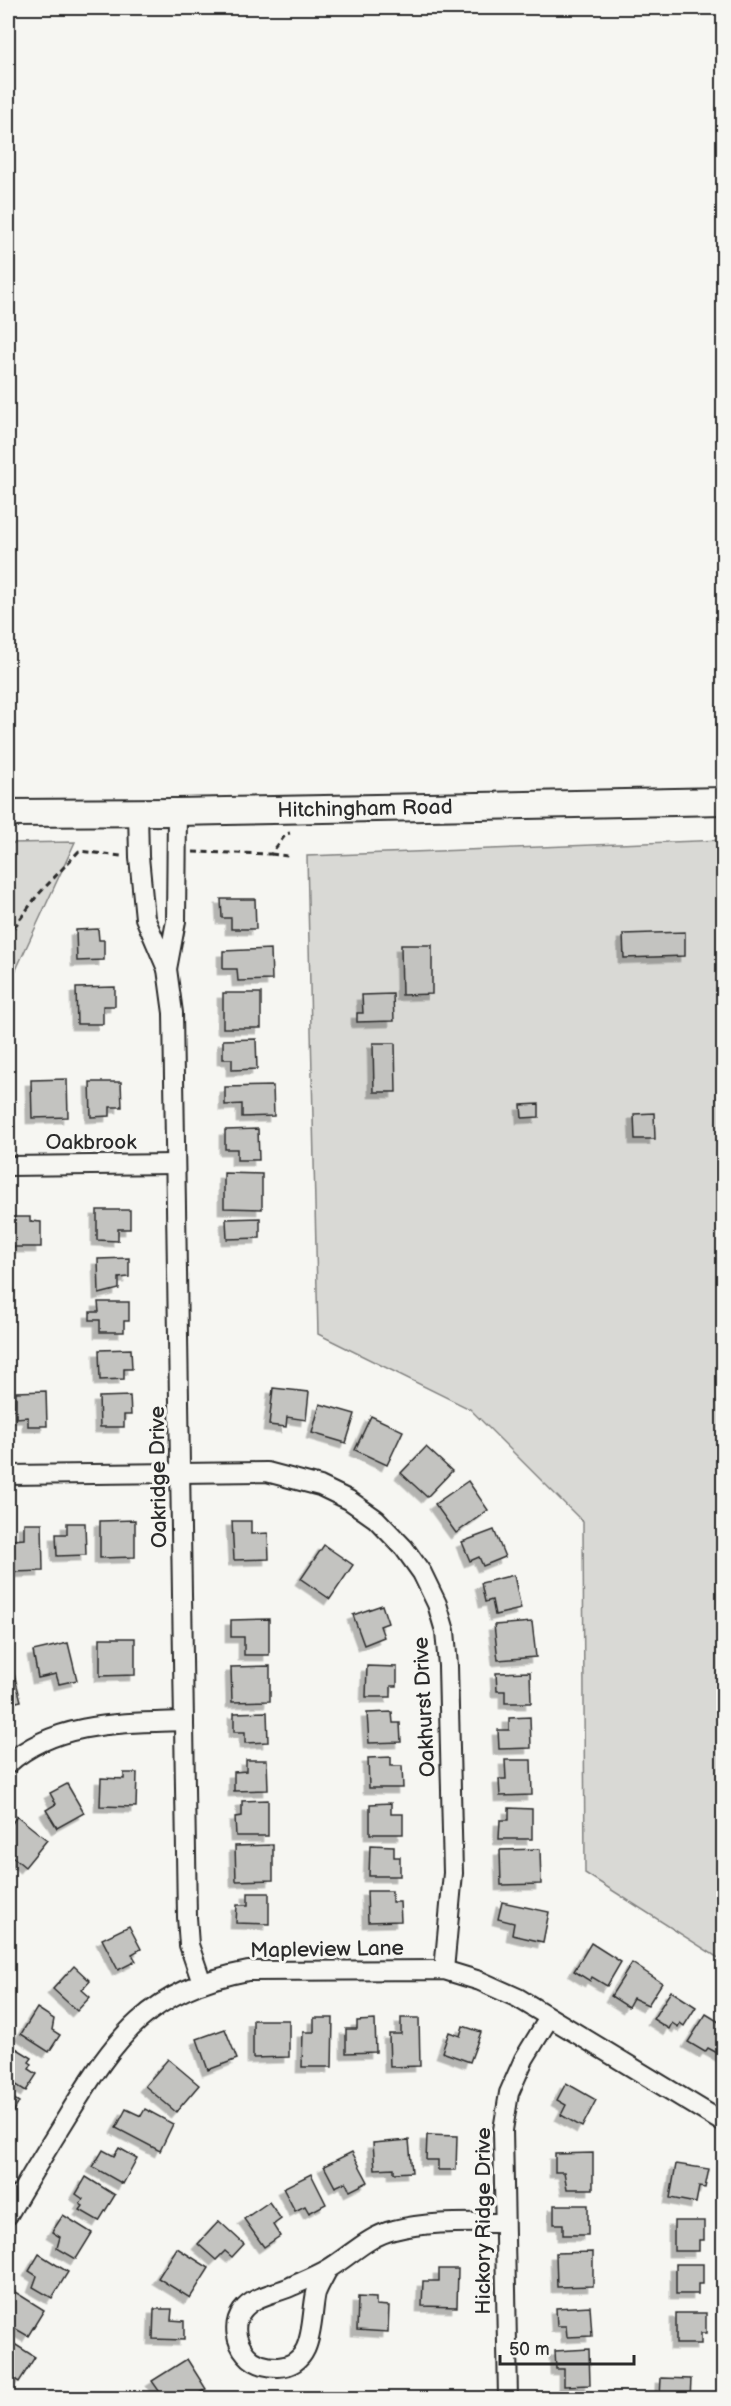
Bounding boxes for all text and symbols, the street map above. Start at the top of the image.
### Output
street label: Hitchingham Road [277,794,453,823]
street label: Oakbrook [45,1130,137,1155]
street label: Oakridge Drive [145,1406,172,1548]
street label: Oakhurst Drive [408,1636,441,1778]
street label: Mapleview Lane [250,1936,404,1963]
street label: Hickory Ridge Drive [471,2127,496,2315]
scale bar [500,2328,634,2366]
text: 50 m [509,2339,550,2360]

